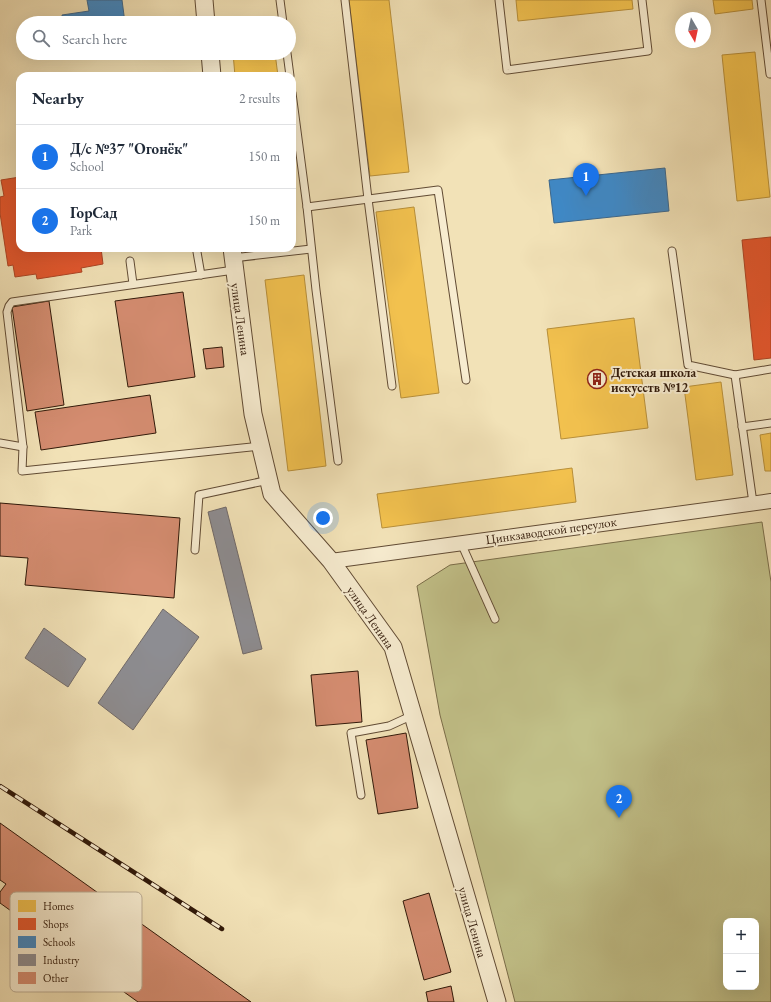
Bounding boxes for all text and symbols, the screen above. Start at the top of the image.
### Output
north arrow [675,12,711,48]
search box [16,16,296,60]
icon: search [30,27,52,49]
text: Search here [62,29,127,48]
text: Nearby [32,87,84,109]
text: 2 results [239,90,280,107]
text: Д/с №37 "Огонёк" [70,139,188,158]
text: 1 [42,148,48,165]
text: 150 m [249,148,280,165]
text: School [70,158,104,175]
pin: 1 [573,163,599,196]
text: ГорСад [70,203,117,222]
text: 2 [42,212,48,229]
text: 150 m [249,212,280,229]
text: Park [70,222,92,239]
street label: улица Ленина [227,282,254,357]
place label: Детская школа искусств №12 [611,364,696,396]
building icon: Детская школа искусств №12 [586,368,608,390]
your location [313,508,333,528]
street label: Цинкзаводской переулок [484,513,618,548]
street label: улица Ленина [343,583,399,653]
pin: 2 [606,785,632,818]
street label: улица Ленина [454,885,491,960]
legend [10,892,142,992]
text: Homes [43,899,74,913]
text: Shops [43,917,69,931]
map controls [723,918,759,990]
button: + [723,918,759,954]
text: Schools [43,935,76,949]
text: Industry [43,953,80,967]
button: − [723,954,759,990]
text: Other [43,971,69,985]

